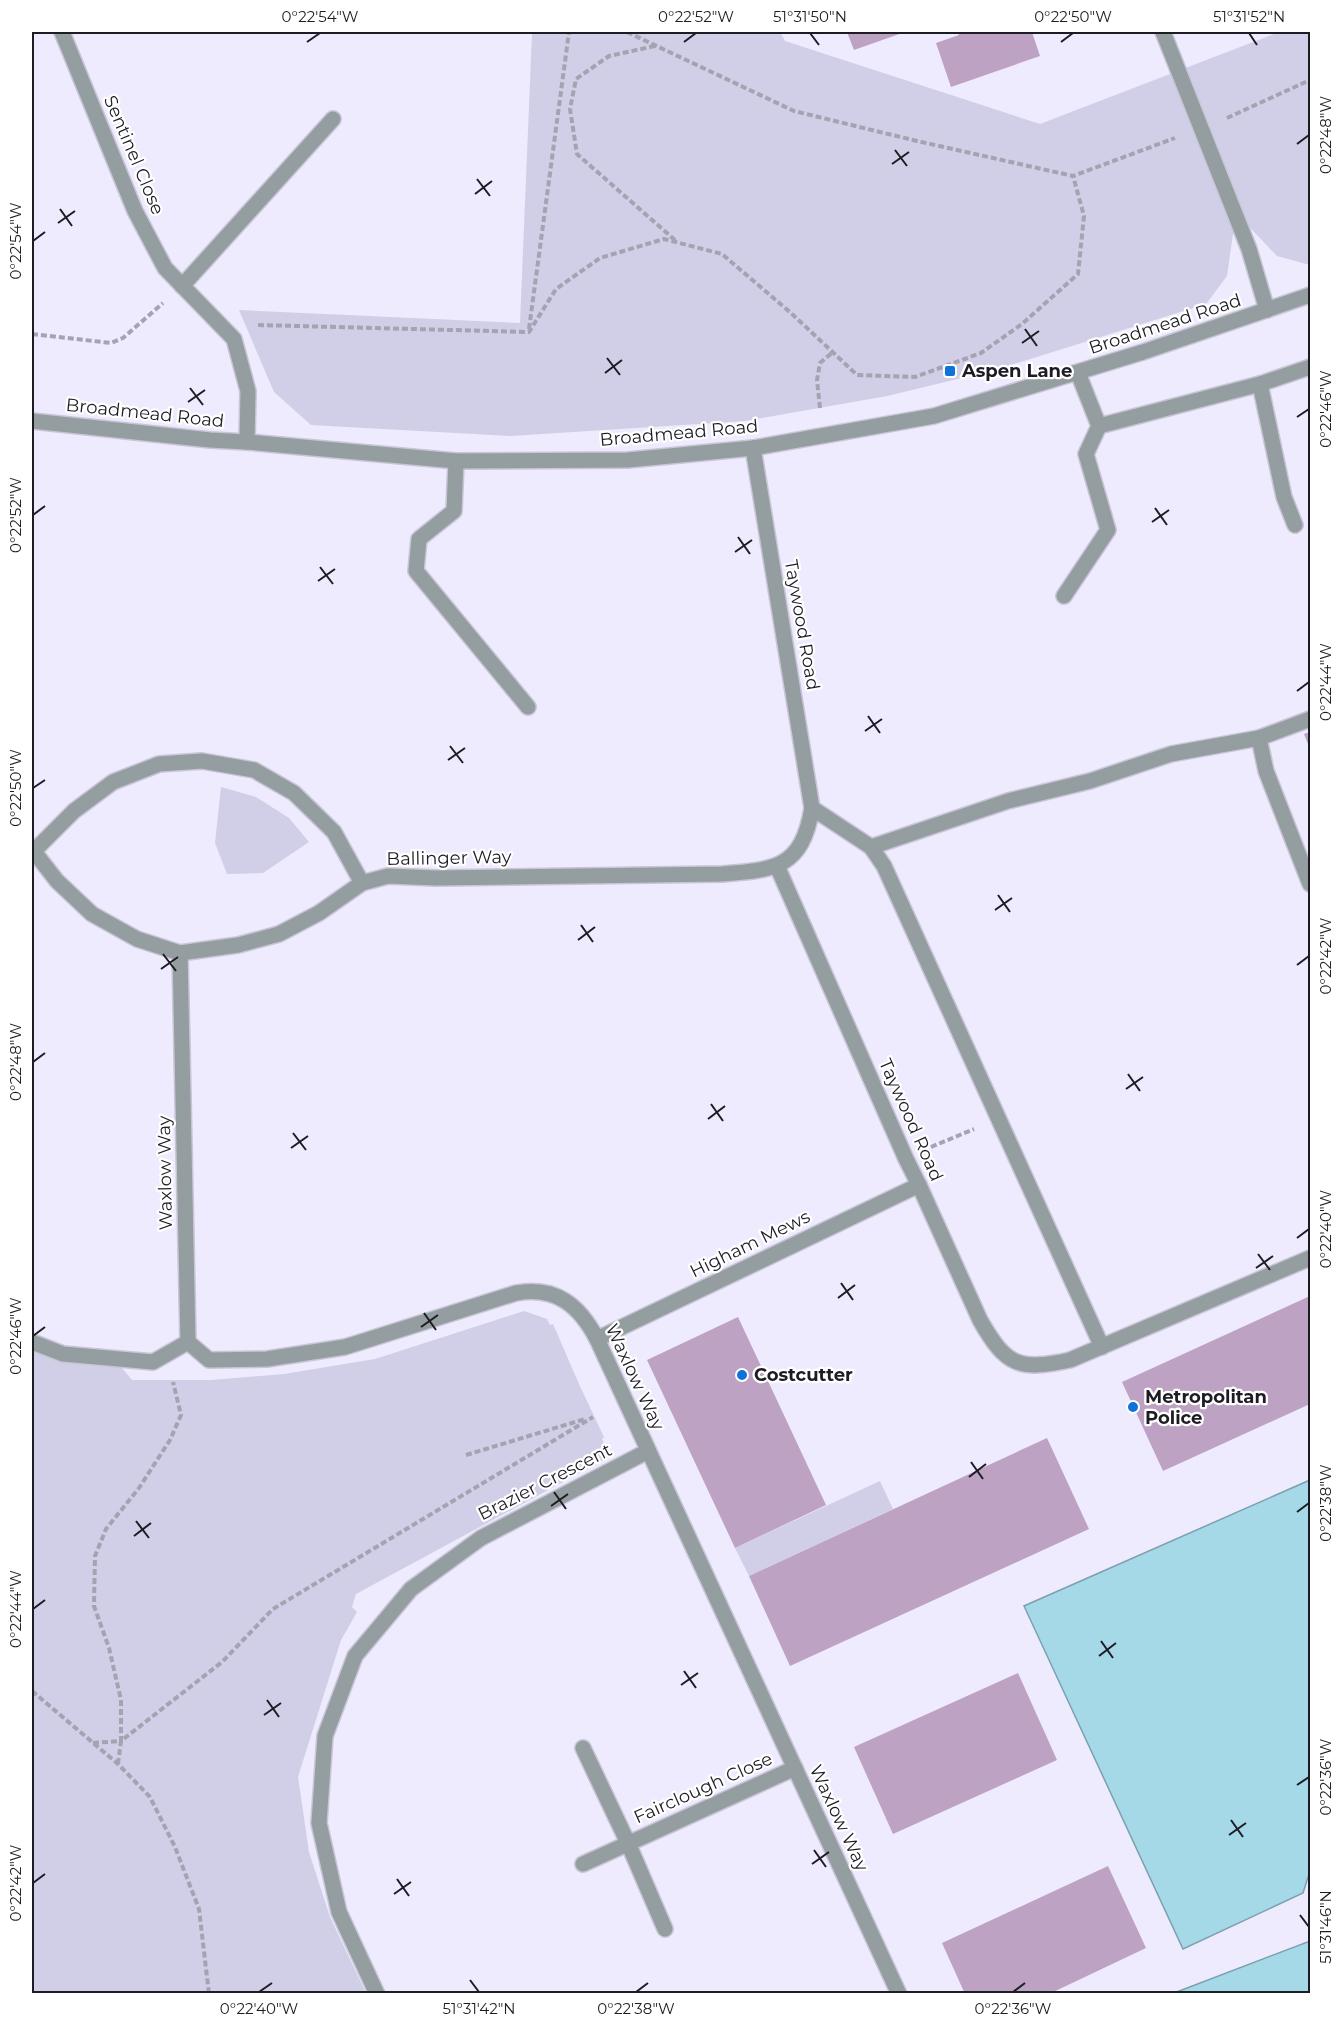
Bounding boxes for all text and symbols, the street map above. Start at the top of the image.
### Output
text: 0°22'54"W [281,7,359,26]
text: 0°22'52"W [658,7,734,26]
text: 51°31'50"N [773,7,847,26]
text: 0°22'50"W [1034,7,1112,26]
text: 51°31'52"N [1213,7,1285,26]
street label: Sentinel Close [99,92,169,218]
text: 0°22'48"W [1316,96,1335,174]
text: 0°22'54"W [6,202,25,280]
street label: Broadmead Road [1086,289,1244,359]
place label: Aspen Lane [961,360,1072,382]
marker: Aspen Lane [943,364,957,378]
text: 0°22'46"W [1316,370,1335,448]
street label: Broadmead Road [65,394,225,432]
street label: Broadmead Road [599,415,759,451]
text: 0°22'52"W [6,477,25,553]
street label: Taywood Road [780,558,824,692]
text: 0°22'44"W [1316,643,1335,721]
text: 0°22'50"W [6,749,25,827]
street label: Ballinger Way [386,846,512,870]
text: 0°22'42"W [1316,917,1335,994]
text: 0°22'48"W [6,1023,25,1101]
street label: Taywood Road [874,1055,948,1185]
street label: Waxlow Way [153,1115,177,1231]
text: 0°22'40"W [1316,1189,1335,1268]
street label: Higham Mews [686,1205,814,1283]
text: 0°22'46"W [6,1297,25,1375]
street label: Waxlow Way [601,1320,669,1434]
place label: Costcutter [754,1364,853,1386]
marker: Costcutter [735,1368,749,1382]
place label: Metropolitan Police [1145,1386,1267,1429]
marker: Metropolitan Police [1126,1400,1140,1414]
street label: Brazier Crescent [474,1439,616,1525]
text: 0°22'38"W [1316,1464,1335,1542]
text: 0°22'44"W [6,1570,25,1648]
text: 0°22'36"W [1316,1738,1335,1815]
street label: Fairclough Close [630,1748,776,1828]
street label: Waxlow Way [805,1761,873,1875]
text: 0°22'42"W [6,1844,25,1921]
text: 51°31'46"N [1316,1890,1335,1964]
text: 0°22'40"W [220,1999,299,2018]
text: 51°31'42"N [443,1999,515,2018]
text: 0°22'38"W [597,1999,675,2018]
text: 0°22'36"W [975,1999,1052,2018]

